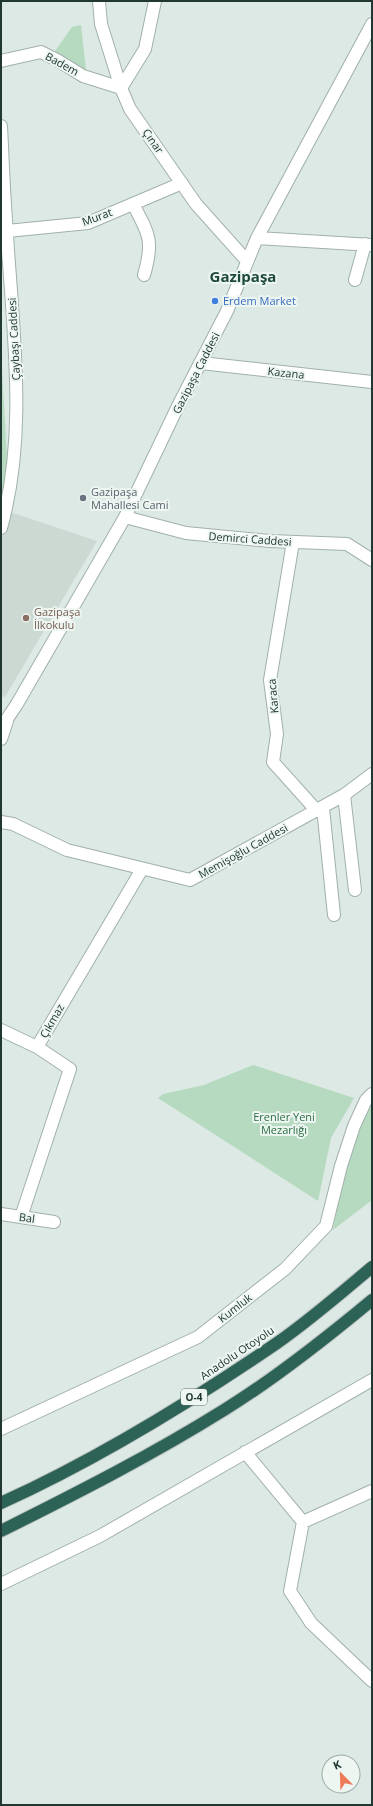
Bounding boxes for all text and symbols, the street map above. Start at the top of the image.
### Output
street label: Badem [43,48,82,79]
street label: Çınar [140,125,168,157]
street label: Murat [80,204,114,229]
district label: Gazipaşa [210,266,276,286]
place label: Erdem Market [223,293,296,308]
marker: Erdem Market [210,296,220,306]
street label: Çaybaşı Caddesi [4,297,23,381]
street label: Gazipaşa Caddesi [168,329,223,416]
street label: Kazana [267,363,305,382]
place label: Gazipaşa Mahallesi Cami [91,484,168,512]
marker: Gazipaşa Mahallesi Cami [78,493,88,503]
street label: Demirci Caddesi [208,528,292,549]
place label: Gazipaşa İlkokulu [34,604,80,632]
marker: Gazipaşa İlkokulu [21,613,31,623]
street label: Karaca [264,678,281,714]
street label: Memişoğlu Caddesi [195,820,290,881]
street label: Çıkmaz [36,1001,67,1040]
park label: Erenler Yeni Mezarlığı [253,1109,315,1137]
street label: Bal [18,1209,36,1226]
street label: Kumluk [215,1290,255,1326]
street label: Anadolu Otoyolu [197,1322,277,1383]
road number: O-4 [181,1389,207,1405]
north arrow [321,1754,361,1794]
text: K [331,1756,344,1773]

